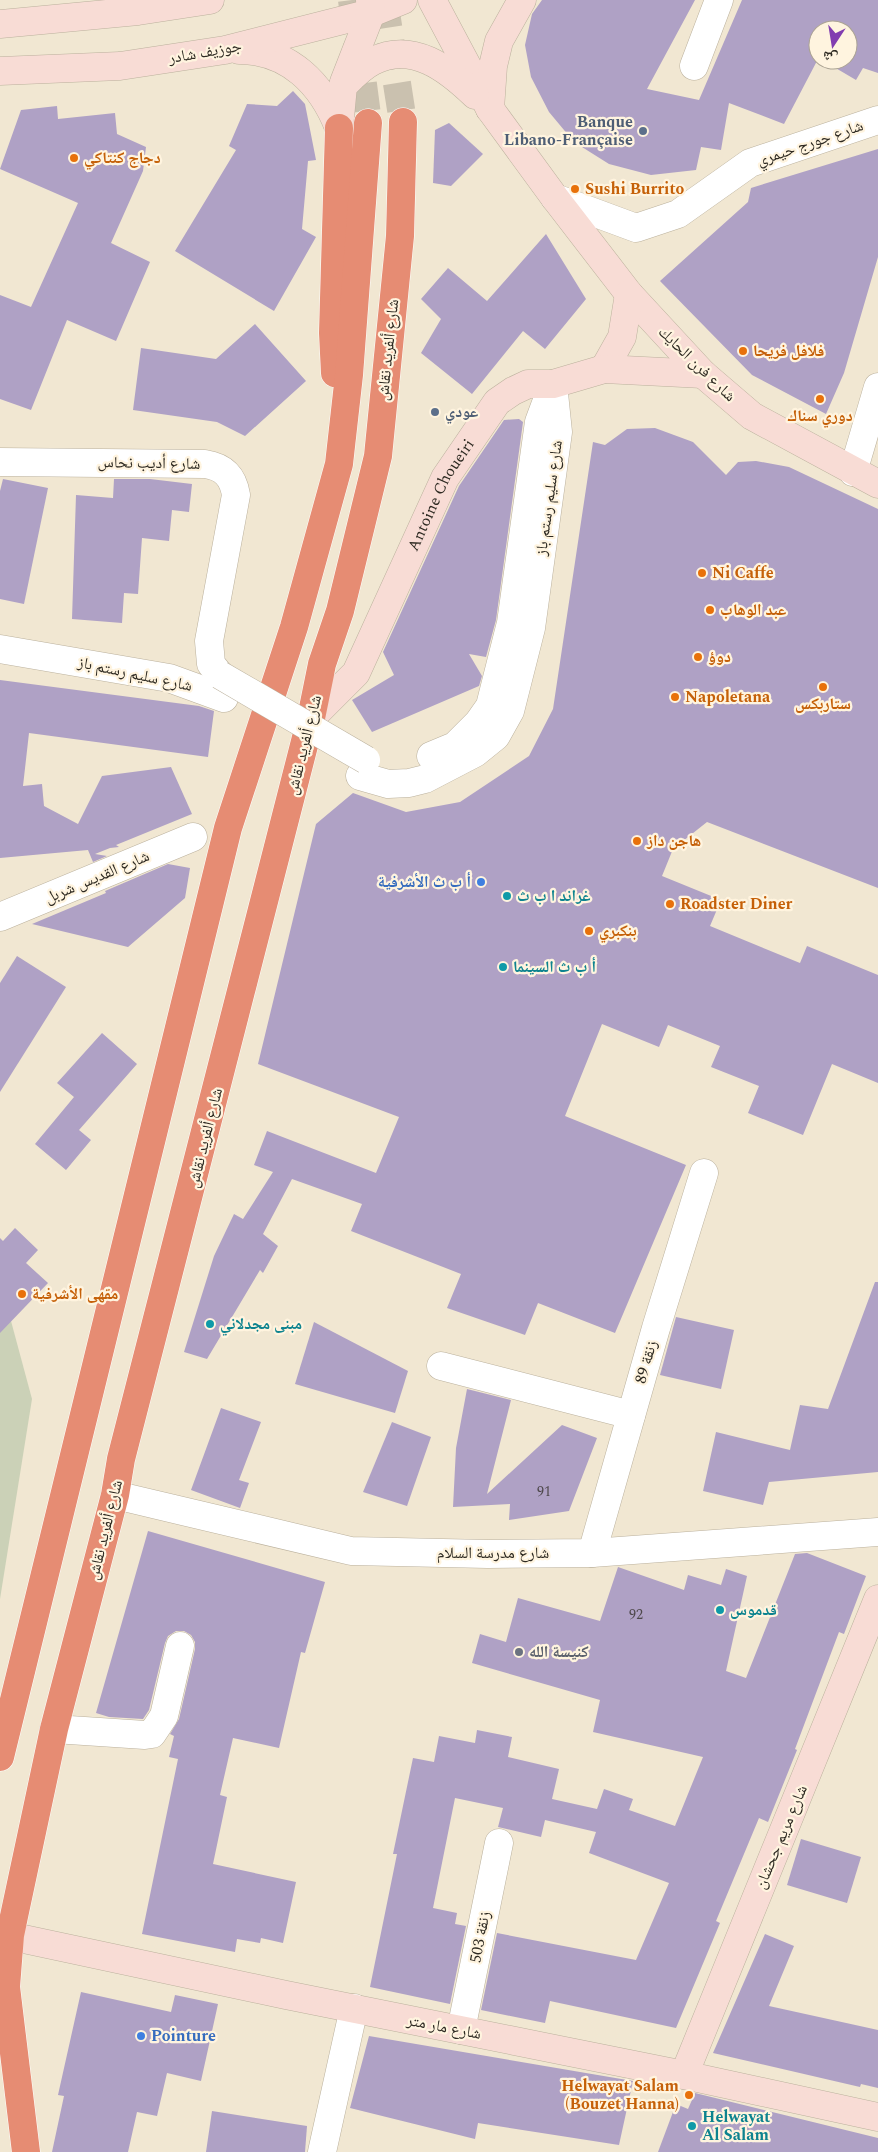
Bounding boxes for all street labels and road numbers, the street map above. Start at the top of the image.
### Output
street label: جوزيف شادر [166,34,243,70]
street label: شارع جورج حيمري [753,114,867,173]
street label: شارع ألفريد نقاش [371,298,405,402]
street label: شارع فرن الحايك [653,321,741,407]
street label: Antoine Choueiri [401,434,480,555]
street label: شارع سليم رستم باز [529,439,569,558]
street label: شارع أديب نحاس [97,450,201,476]
street label: شارع سليم رستم باز [74,650,195,698]
street label: شارع ألفريد نقاش [280,693,328,797]
street label: شارع القديس شربل [41,844,153,910]
street label: شارع ألفريد نقاش [181,1086,229,1190]
street label: زنقة 89 [628,1338,664,1386]
street label: شارع ألفريد نقاش [81,1478,129,1582]
street label: شارع مدرسة السلام [437,1541,549,1565]
street label: شارع مريم جحشان [748,1781,814,1893]
street label: زنقة 503 [463,1909,497,1965]
street label: شارع مار متر [404,2008,483,2046]

